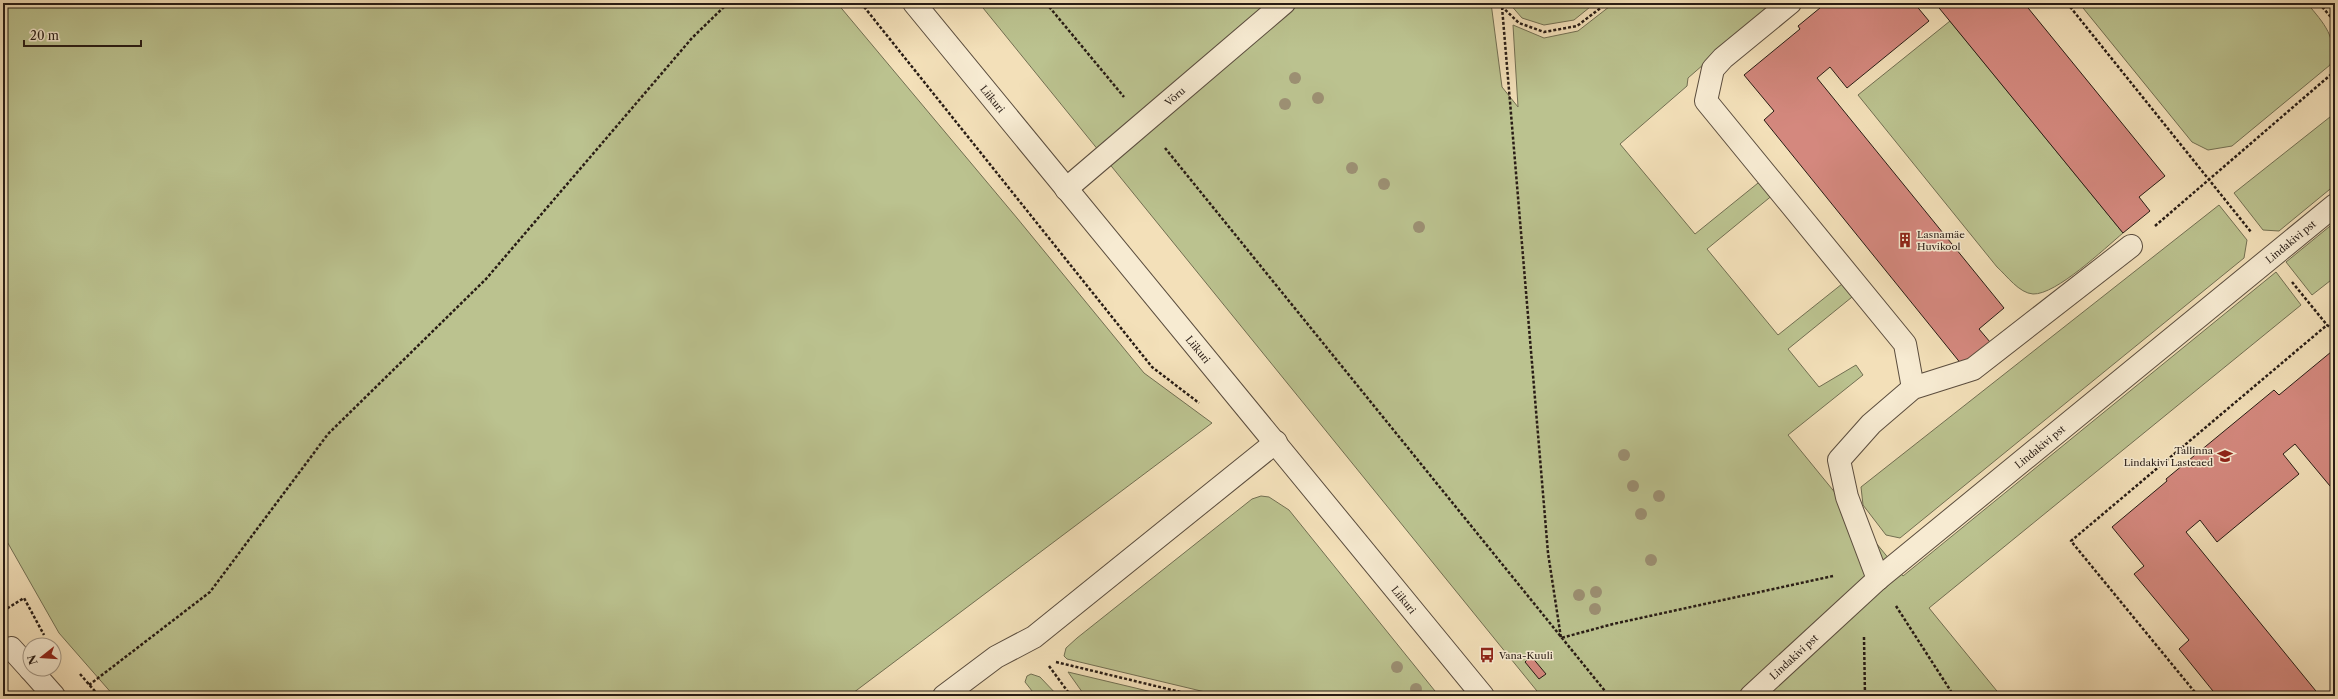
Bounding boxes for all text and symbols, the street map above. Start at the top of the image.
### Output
scale bar [24,22,141,48]
text: 20 m [30,28,59,43]
street label: Liikuri [978,82,1008,115]
street label: Võru [1161,84,1188,109]
street label: Lindakivi pst [2263,217,2319,266]
place label: Lasnamäe Huvikool [1917,228,1965,253]
building icon: Lasnamäe Huvikool [1896,231,1914,249]
street label: Liikuri [1183,333,1213,366]
street label: Lindakivi pst [2012,422,2068,471]
place label: Tallinna Lindakivi Lasteaed [2124,444,2214,469]
school or university icon: Tallinna Lindakivi Lasteaed [2216,447,2234,465]
street label: Liikuri [1389,583,1419,616]
street label: Lindakivi pst [1767,631,1821,682]
north arrow [22,637,62,677]
bus stop icon: Vana-Kuuli [1478,646,1496,664]
place label: Vana-Kuuli [1498,649,1553,662]
text: N [24,653,41,667]

